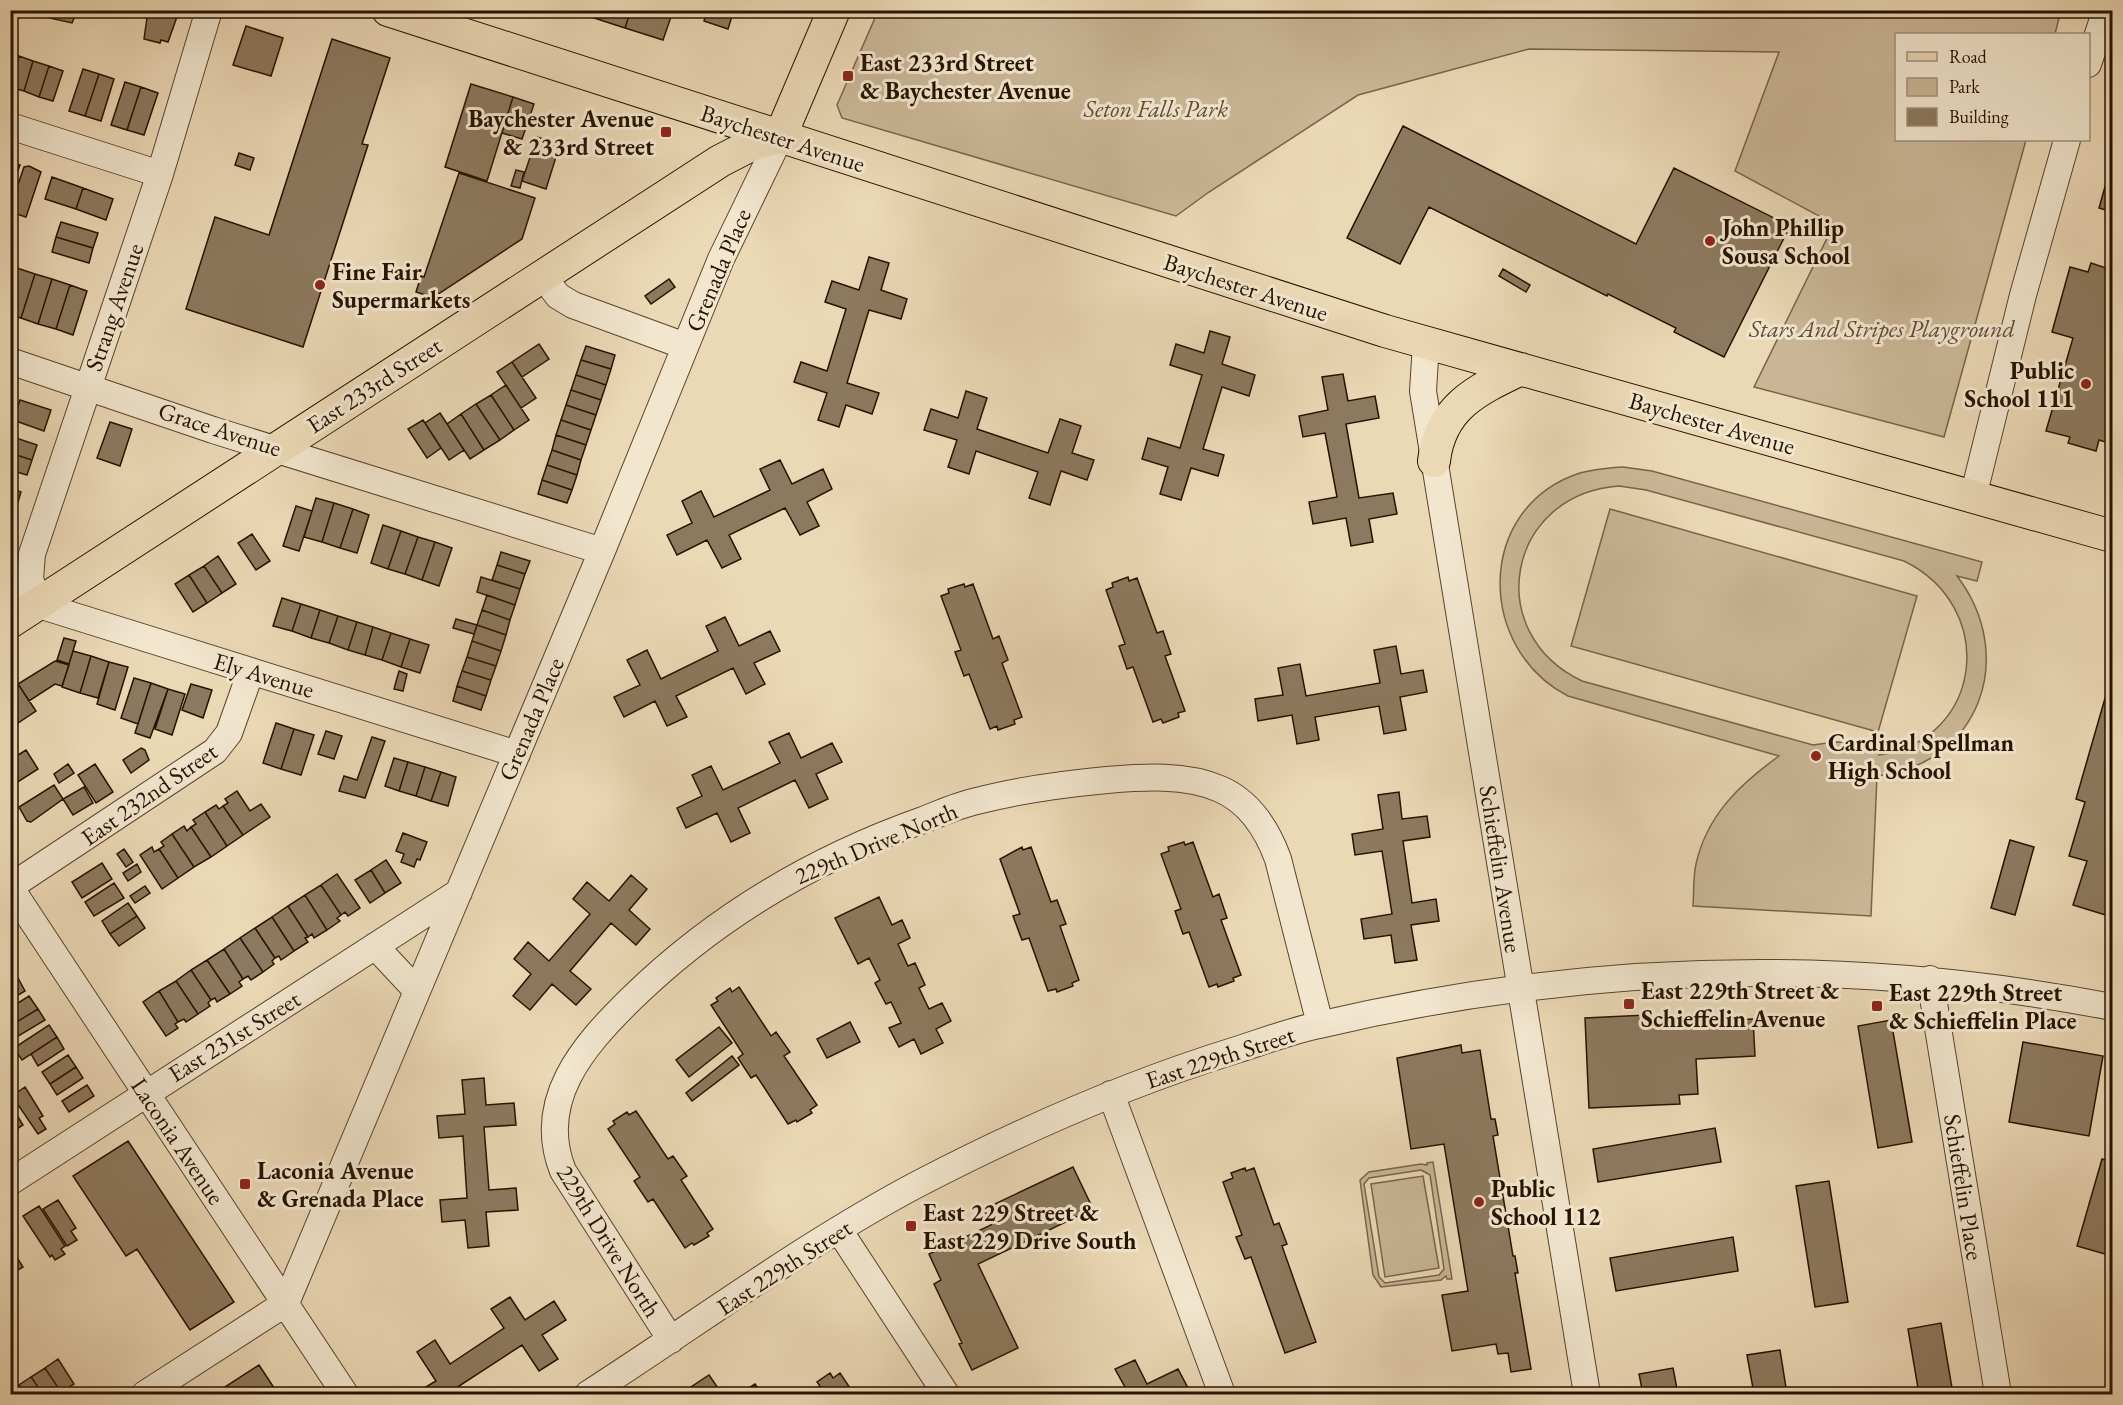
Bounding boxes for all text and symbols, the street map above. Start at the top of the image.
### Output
legend [1895,33,2090,141]
text: Road [1949,45,1988,68]
place label: East 233rd Street & Baychester Avenue [860,47,1071,107]
marker: East 233rd Street & Baychester Avenue [841,69,855,83]
text: Park [1949,75,1980,98]
park label: Seton Falls Park [1083,93,1228,124]
street label: Baychester Avenue [697,97,869,179]
place label: Baychester Avenue & 233rd Street [468,103,654,162]
text: Building [1949,105,2009,128]
marker: Baychester Avenue & 233rd Street [659,125,673,139]
street label: Grenada Place [678,204,758,336]
place label: John Phillip Sousa School [1720,212,1850,271]
marker: John Phillip Sousa School [1703,234,1717,248]
street label: Strang Avenue [78,239,150,375]
street label: Baychester Avenue [1160,246,1332,328]
place label: Fine Fair Supermarkets [332,256,470,315]
marker: Fine Fair Supermarkets [313,278,327,292]
park label: Stars And Stripes Playground [1748,313,2016,344]
street label: East 233rd Street [301,330,448,440]
place label: Public School 111 [1964,355,2074,414]
marker: Public School 111 [2079,377,2093,391]
street label: Baychester Avenue [1625,385,1799,461]
street label: Grace Avenue [155,395,285,463]
street label: Ely Avenue [210,645,318,705]
street label: Grenada Place [491,653,571,785]
place label: Cardinal Spellman High School [1828,727,2014,787]
street label: East 232nd Street [75,735,224,852]
marker: Cardinal Spellman High School [1809,749,1823,763]
street label: Schieffelin Avenue [1472,783,1530,955]
street label: 229th Drive North [790,795,962,891]
place label: East 229th Street & Schieffelin Avenue [1641,975,1840,1034]
place label: East 229th Street & Schieffelin Place [1889,977,2076,1036]
street label: East 231st Street [162,983,306,1089]
marker: East 229th Street & Schieffelin Avenue [1622,997,1636,1011]
marker: East 229th Street & Schieffelin Place [1870,999,1884,1013]
street label: East 229th Street [1142,1018,1299,1096]
street label: Laconia Avenue [124,1072,232,1210]
street label: Schieffelin Place [1937,1112,1991,1262]
place label: Laconia Avenue & Grenada Place [257,1155,424,1214]
street label: 229th Drive North [550,1159,668,1323]
place label: Public School 112 [1491,1173,1601,1232]
marker: Laconia Avenue & Grenada Place [238,1177,252,1191]
marker: Public School 112 [1472,1195,1486,1209]
place label: East 229 Street & East 229 Drive South [923,1197,1137,1256]
street label: East 229th Street [711,1212,858,1322]
marker: East 229 Street & East 229 Drive South [904,1219,918,1233]

